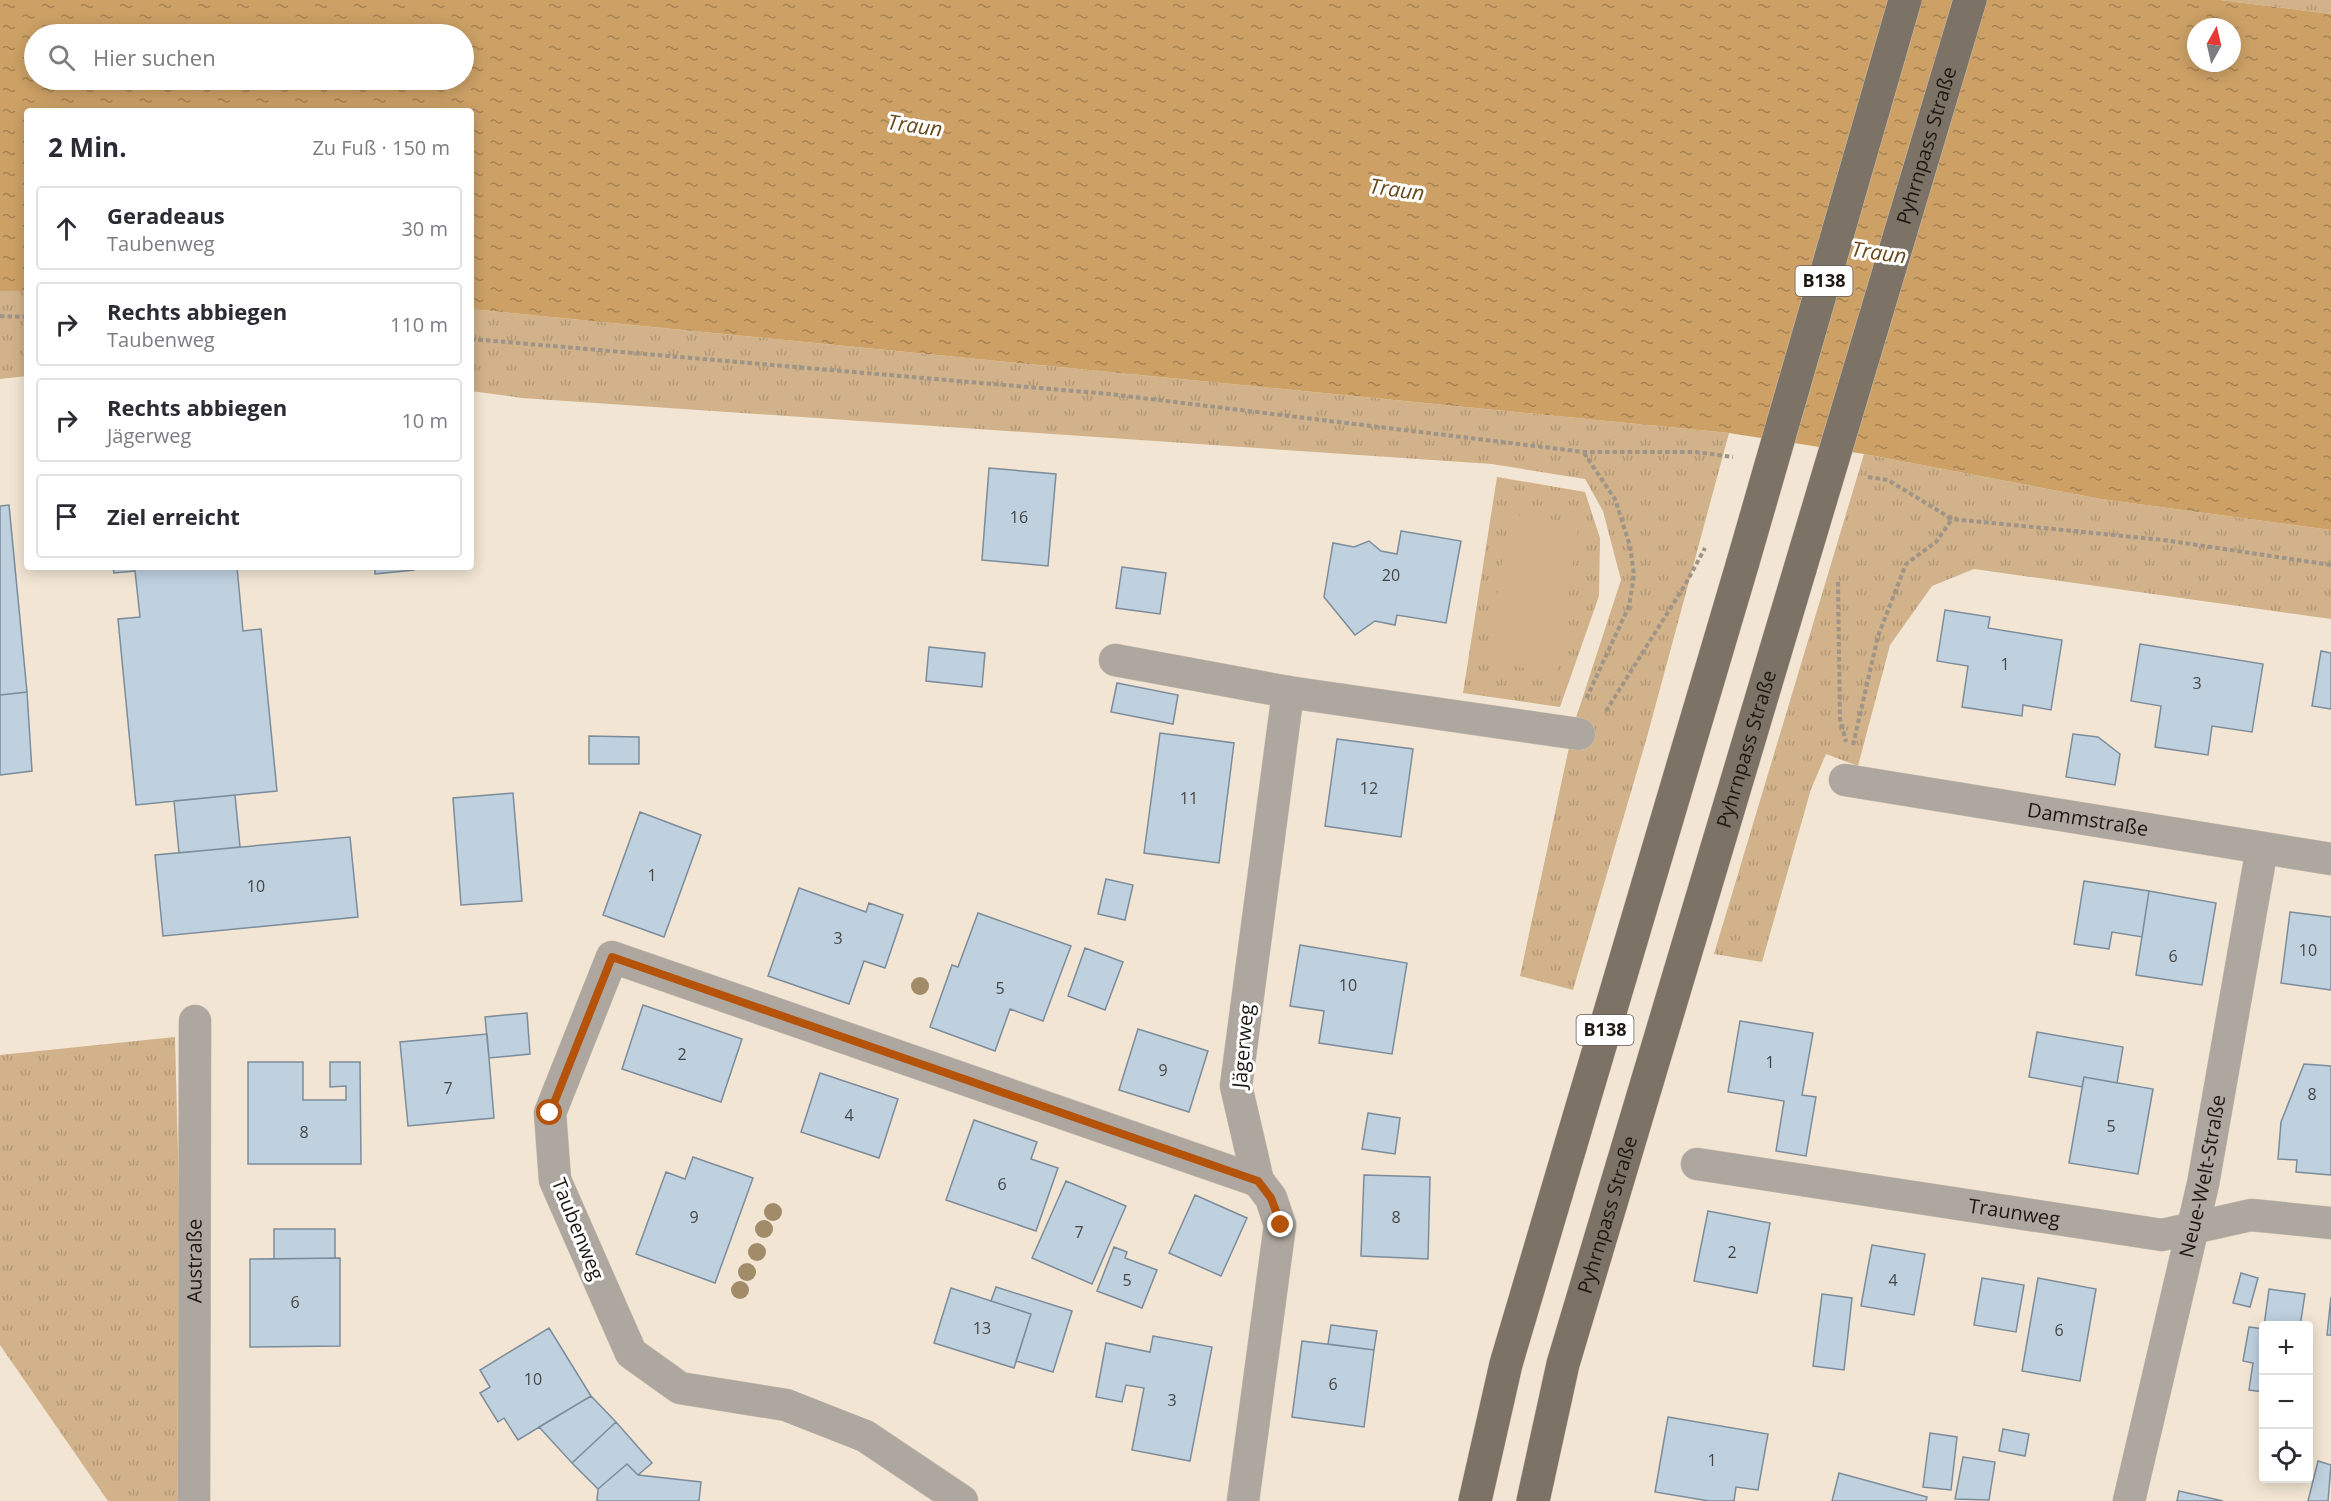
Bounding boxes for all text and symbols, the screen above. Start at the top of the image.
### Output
north arrow [2187,18,2241,72]
search box [24,24,474,90]
icon: search [45,41,78,74]
text: Hier suchen [93,42,216,72]
street label: Pyhrnpass Straße [1890,63,1962,228]
water label: Traun [886,107,944,143]
text: 2 Min. [48,129,127,165]
text: Zu Fuß · 150 m [312,134,450,161]
water label: Traun [1368,171,1426,207]
text: Geradeaus [107,200,225,230]
icon: ahead [50,212,83,245]
text: 30 m [401,215,448,242]
text: Taubenweg [107,230,215,257]
water label: Traun [1850,234,1908,270]
road number: B138 [1796,266,1852,296]
text: Rechts abbiegen [107,296,287,326]
icon: right [50,308,83,341]
text: 110 m [390,311,448,338]
text: Taubenweg [107,326,215,353]
text: Rechts abbiegen [107,392,287,422]
icon: right [50,404,83,437]
text: 10 m [401,407,448,434]
text: Jägerweg [107,422,191,449]
icon: arrive [50,500,83,533]
text: Ziel erreicht [107,501,240,531]
house number: 16 [1010,506,1028,528]
house number: 20 [1382,564,1400,586]
house number: 1 [2000,653,2010,675]
street label: Pyhrnpass Straße [1710,667,1782,831]
house number: 3 [2192,672,2202,694]
house number: 12 [1360,777,1378,799]
house number: 11 [1180,787,1198,809]
street label: Dammstraße [2025,796,2150,842]
house number: 1 [647,864,657,886]
house number: 10 [247,875,265,897]
house number: 3 [833,927,843,949]
house number: 10 [2299,939,2317,961]
house number: 6 [2168,945,2178,967]
house number: 10 [1339,974,1357,996]
house number: 5 [995,977,1005,999]
street label: Jägerweg [1225,1003,1260,1091]
road number: B138 [1576,1015,1634,1045]
house number: 2 [677,1043,687,1065]
house number: 1 [1765,1051,1775,1073]
house number: 9 [1158,1059,1168,1081]
house number: 7 [443,1077,453,1099]
house number: 8 [2307,1083,2317,1105]
street label: Neue-Welt-Straße [2172,1093,2231,1260]
route start [536,1099,562,1125]
house number: 4 [844,1104,854,1126]
house number: 5 [2106,1115,2116,1137]
house number: 8 [299,1121,309,1143]
street label: Pyhrnpass Straße [1571,1132,1643,1297]
house number: 6 [997,1173,1007,1195]
street label: Taubenweg [546,1174,611,1284]
street label: Traunweg [1967,1192,2062,1232]
house number: 9 [689,1206,699,1228]
house number: 8 [1391,1206,1401,1228]
route end [1267,1211,1293,1237]
street label: Austraße [180,1219,208,1303]
house number: 7 [1074,1221,1084,1243]
house number: 2 [1727,1241,1737,1263]
house number: 5 [1122,1269,1132,1291]
house number: 4 [1888,1269,1898,1291]
house number: 6 [290,1291,300,1313]
house number: 13 [973,1317,991,1339]
house number: 6 [2054,1319,2064,1341]
map controls [2259,1321,2313,1483]
button: + [2259,1321,2313,1375]
house number: 10 [524,1368,542,1390]
house number: 6 [1328,1373,1338,1395]
button: − [2259,1375,2313,1429]
house number: 3 [1167,1389,1177,1411]
button: locate [2259,1429,2313,1483]
house number: 1 [1707,1449,1717,1471]

